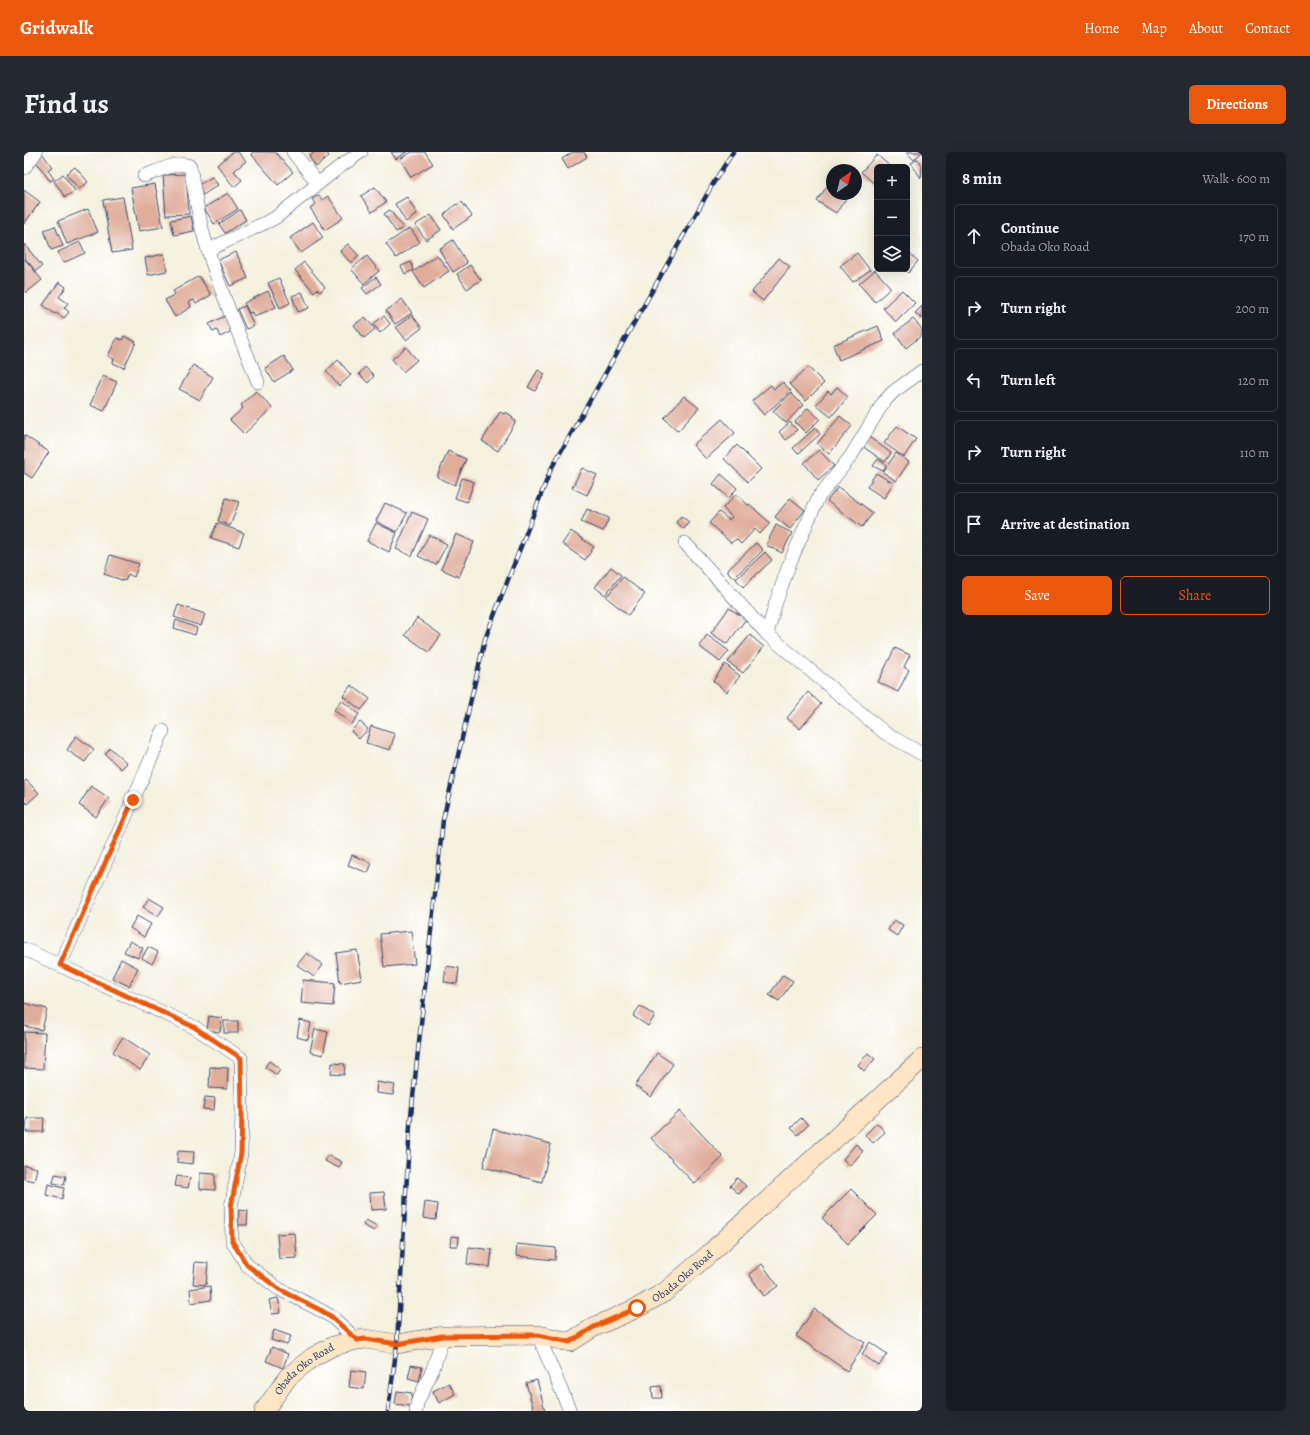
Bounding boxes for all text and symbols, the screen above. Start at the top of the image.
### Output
text: Gridwalk [20,15,93,41]
text: Home [1084,19,1119,38]
text: Map [1141,19,1167,38]
text: About [1189,19,1223,38]
text: Contact [1245,19,1290,38]
text: Find us [24,85,109,123]
button: Directions [1189,85,1286,124]
north arrow [826,164,862,200]
map controls [874,164,910,272]
button: + [874,164,910,200]
text: 8 min [962,167,1002,190]
text: Walk · 600 m [1202,170,1270,187]
button: − [874,200,910,236]
text: Continue [1001,218,1059,238]
icon: ahead [963,225,985,247]
text: 170 m [1239,228,1269,245]
button: layers [874,236,910,272]
text: Obada Oko Road [1001,238,1090,255]
icon: right [963,297,985,319]
text: Turn right [1001,298,1066,318]
text: 200 m [1236,300,1269,317]
icon: left [963,369,985,391]
text: Turn left [1001,370,1056,390]
text: 120 m [1238,372,1269,389]
icon: right [963,441,985,463]
text: Turn right [1001,442,1066,462]
text: 110 m [1240,444,1269,461]
icon: arrive [963,513,985,535]
text: Arrive at destination [1001,514,1130,534]
button: Save [962,576,1112,615]
button: Share [1120,576,1270,615]
route end [124,791,142,809]
street label: Obada Oko Road [649,1247,716,1306]
route start [628,1299,646,1317]
street label: Obada Oko Road [271,1340,337,1398]

